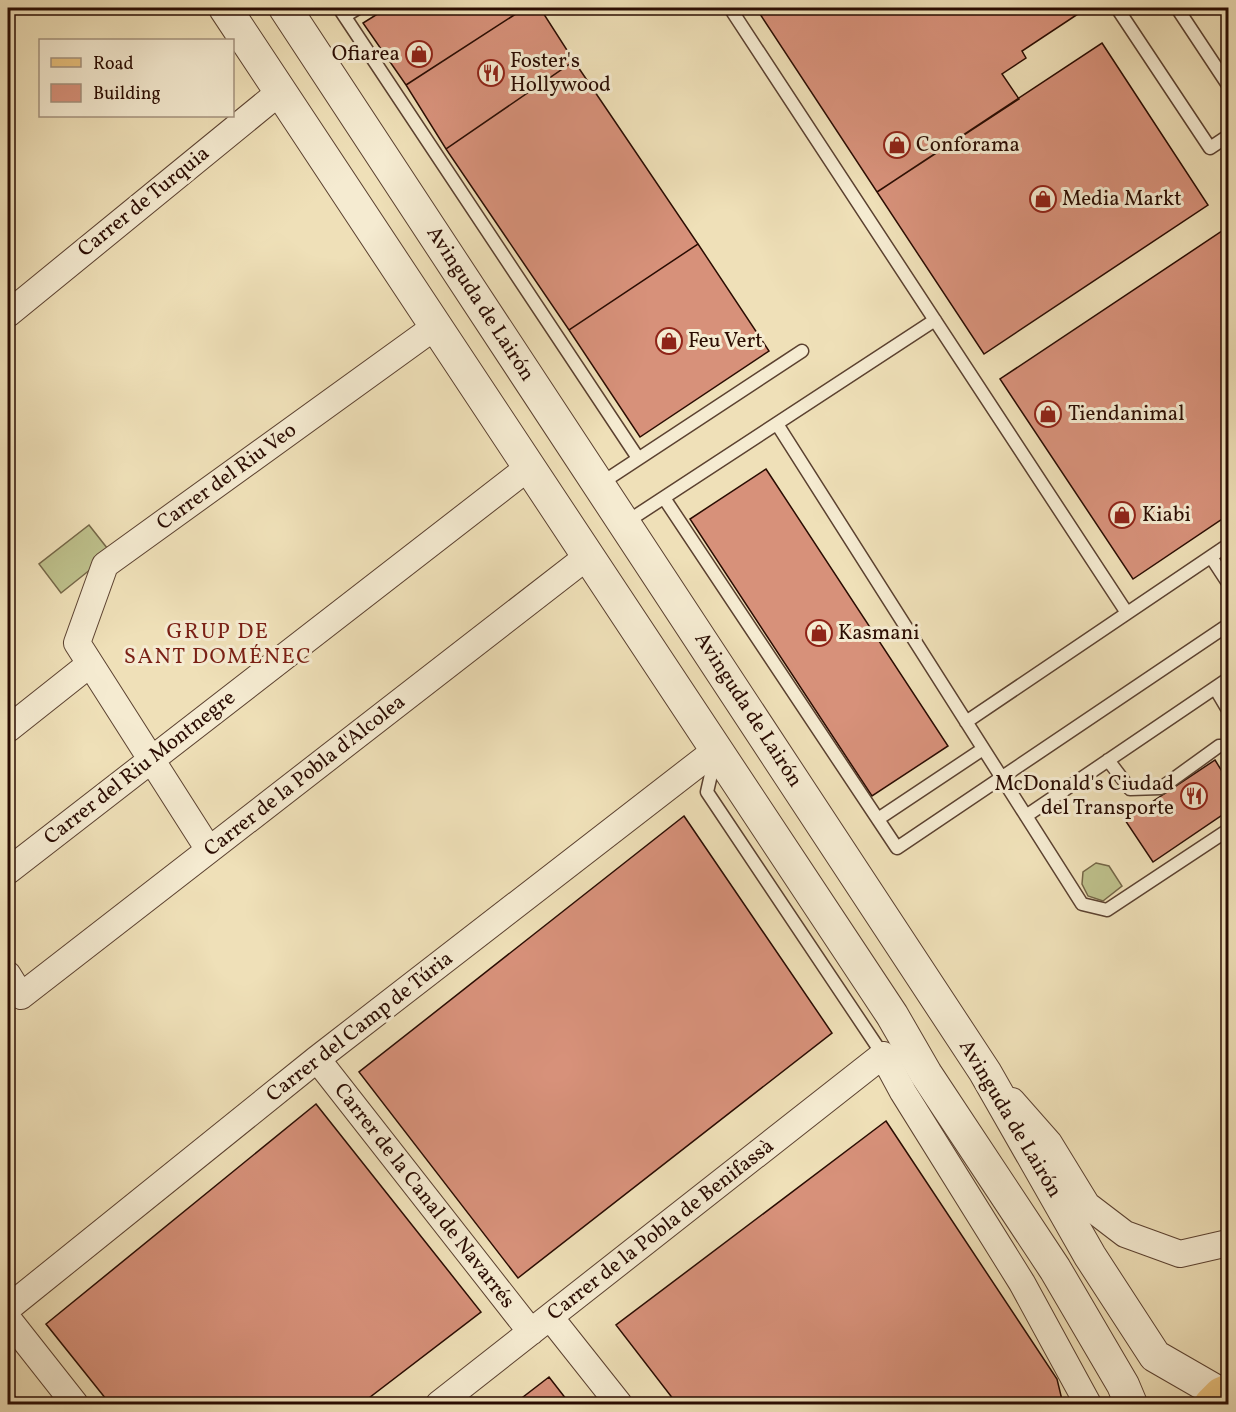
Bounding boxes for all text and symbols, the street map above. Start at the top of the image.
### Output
legend [39,39,234,117]
shop icon: Ofiarea [404,39,434,69]
place label: Ofiarea [332,40,400,69]
place label: Foster's Hollywood [510,47,611,100]
text: Road [93,52,134,77]
restaurant icon: Foster's Hollywood [476,58,506,88]
text: Building [93,82,161,107]
shop icon: Conforama [882,130,912,160]
place label: Conforama [916,131,1020,160]
street label: Carrer de Turquia [72,140,216,264]
shop icon: Media Markt [1028,184,1058,214]
place label: Media Markt [1062,185,1182,214]
street label: Avinguda de Lairón [419,221,541,387]
shop icon: Feu Vert [654,326,684,356]
place label: Feu Vert [688,327,763,356]
shop icon: Tiendanimal [1033,399,1063,429]
place label: Tiendanimal [1068,400,1185,429]
street label: Carrer del Riu Veo [151,416,303,538]
shop icon: Kiabi [1107,500,1137,530]
place label: Kiabi [1142,501,1191,530]
district label: GRUP DE SANT DOMÉNEC [124,617,312,673]
shop icon: Kasmani [804,618,834,648]
place label: Kasmani [838,619,920,648]
street label: Avinguda de Lairón [687,627,809,793]
street label: Carrer del Riu Montnegre [38,684,242,852]
street label: Carrer de la Pobla d'Alcolea [198,688,412,864]
place label: McDonald's Ciudad del Transporte [994,770,1174,823]
restaurant icon: McDonald's Ciudad del Transporte [1179,781,1209,811]
street label: Carrer del Camp de Túria [260,945,460,1109]
street label: Avinguda de Lairón [951,1035,1069,1203]
street label: Carrer de la Canal de Navarrés [327,1077,521,1315]
street label: Carrer de la Pobla de Benifassà [542,1132,780,1328]

